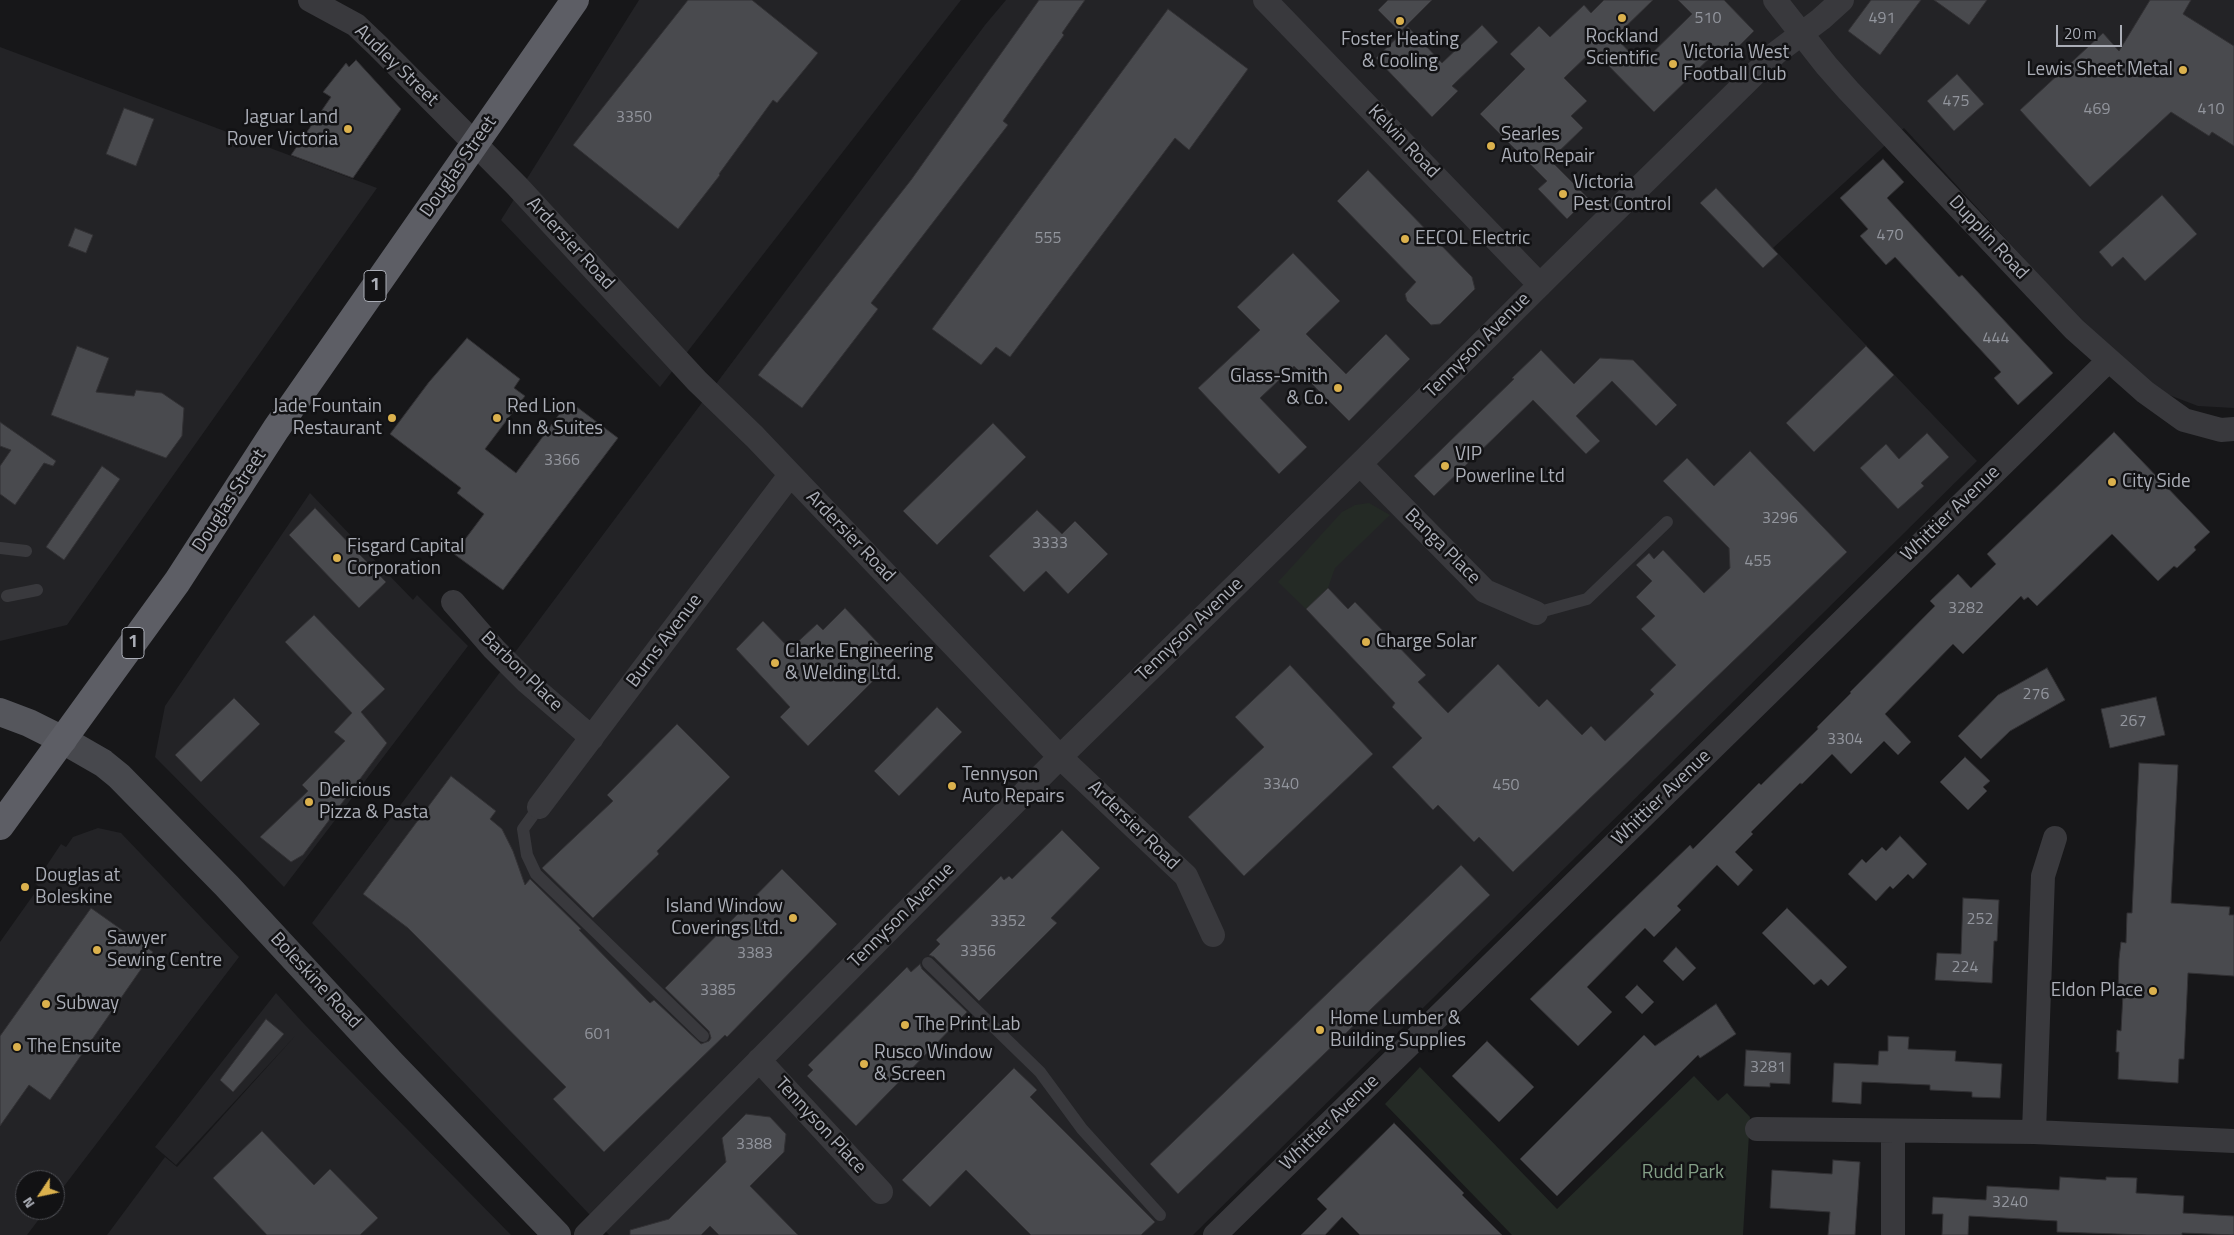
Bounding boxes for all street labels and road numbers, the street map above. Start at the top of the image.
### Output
street label: Audley Street [349,20,443,112]
street label: Kelvin Road [1362,101,1444,183]
street label: Douglas Street [416,112,502,222]
street label: Dupplin Road [1943,191,2033,285]
street label: Ardersier Road [521,193,619,295]
road number: 1 [364,270,386,302]
street label: Tennyson Avenue [1420,288,1536,404]
street label: Douglas Street [188,445,272,557]
street label: Whittier Avenue [1897,461,2005,567]
street label: Ardersier Road [801,487,899,587]
street label: Banga Place [1399,504,1485,590]
street label: Tennyson Avenue [1132,573,1248,687]
street label: Burns Avenue [622,590,708,692]
street label: Barbon Place [475,627,567,717]
road number: 1 [122,628,144,658]
street label: Whittier Avenue [1608,745,1716,851]
street label: Ardersier Road [1083,777,1183,875]
street label: Tennyson Avenue [844,858,960,974]
street label: Boleskine Road [265,928,365,1034]
street label: Whittier Avenue [1276,1070,1384,1176]
street label: Tennyson Place [770,1073,870,1179]

